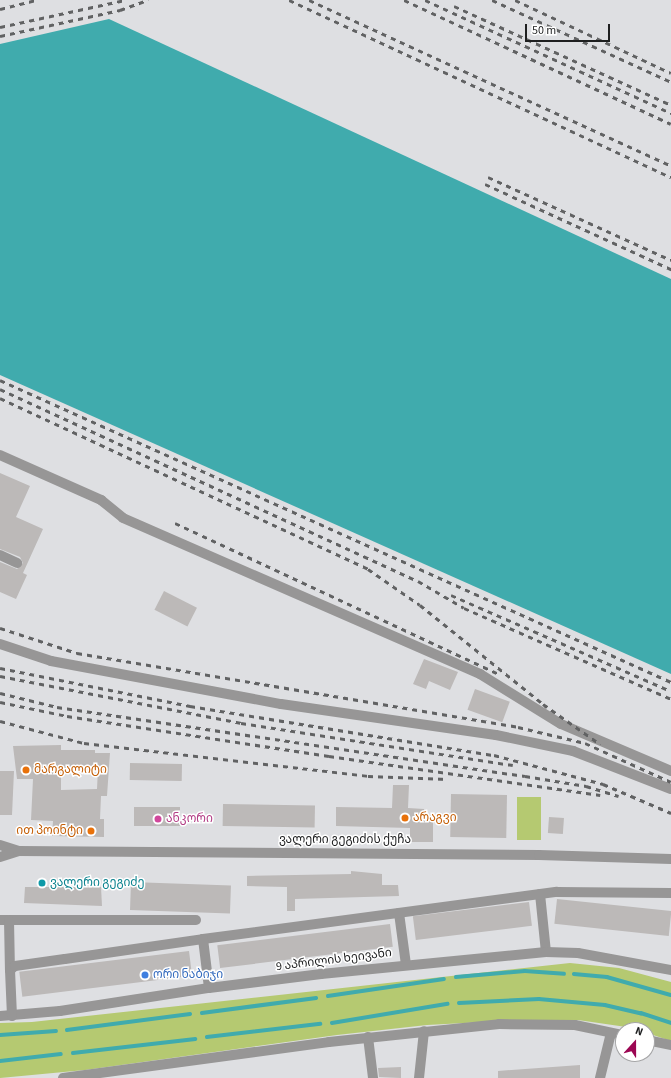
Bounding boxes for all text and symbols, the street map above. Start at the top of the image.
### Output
scale bar [527,16,612,42]
text: 50 m [532,22,556,39]
place label: მარგალიტი [34,763,107,777]
marker: მარგალიტი [21,765,31,775]
place label: არაგვი [413,811,457,825]
place label: ანკორი [166,812,213,826]
marker: არაგვი [400,813,410,823]
marker: ანკორი [153,814,163,824]
place label: ით პოინტი [16,824,83,838]
marker: ით პოინტი [86,826,96,836]
street label: ვალერი გეგიძის ქუჩა [279,833,411,847]
place label: ვალერი გეგიძე [50,876,144,890]
marker: ვალერი გეგიძე [37,878,47,888]
street label: 9 აპრილის ხეივანი [275,946,393,974]
place label: ორი ნაბიჯი [153,968,223,982]
marker: ორი ნაბიჯი [140,970,150,980]
north arrow [615,1022,655,1062]
text: N [633,1023,645,1040]

